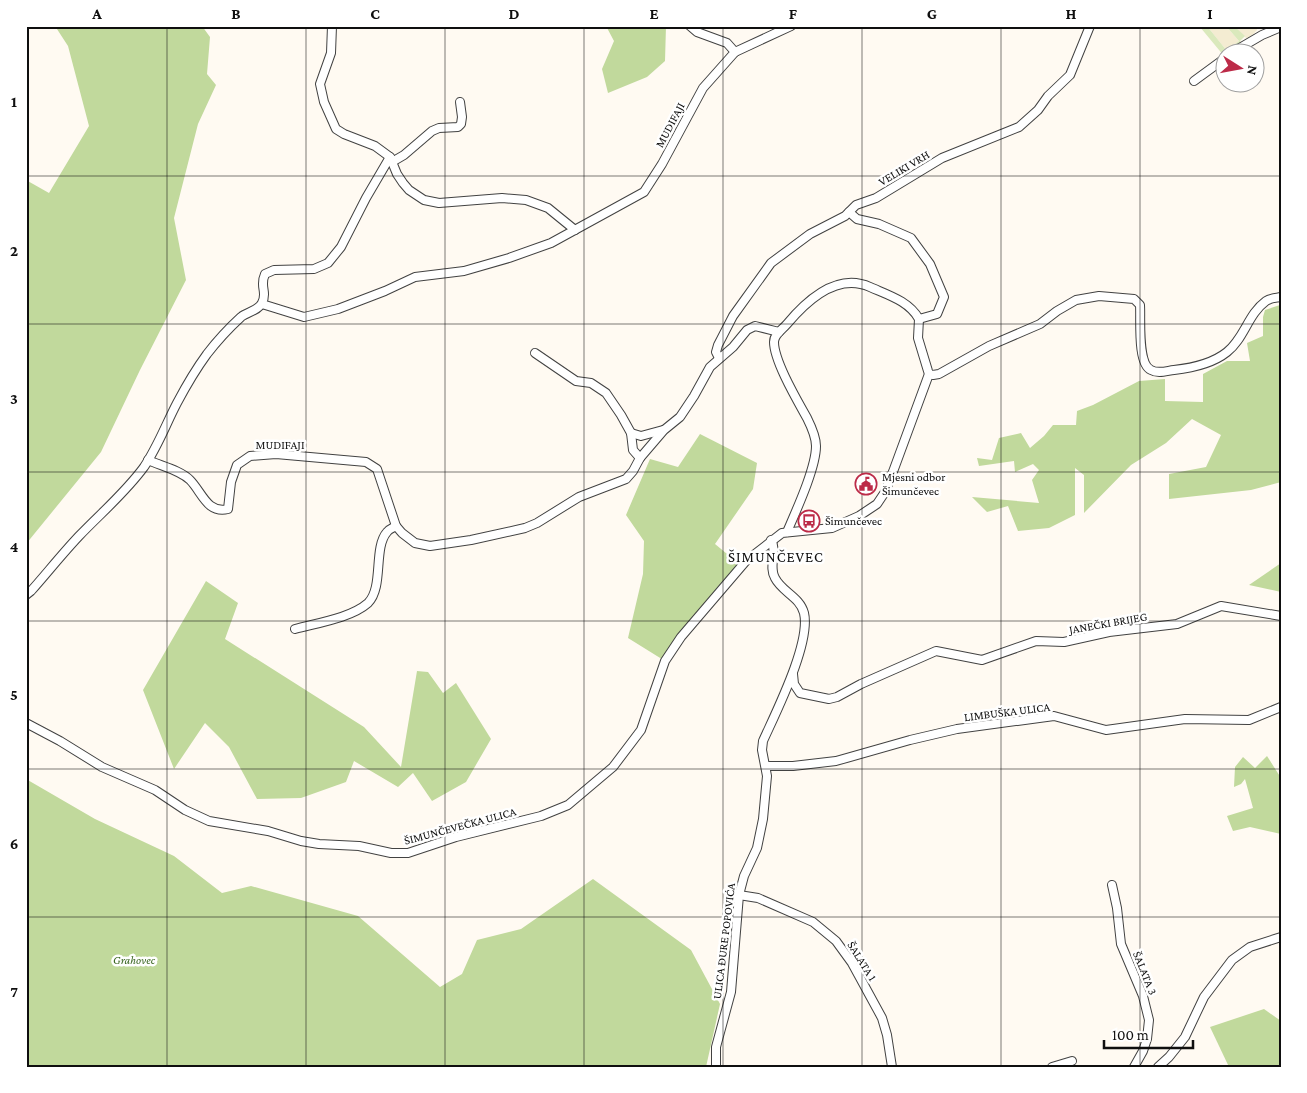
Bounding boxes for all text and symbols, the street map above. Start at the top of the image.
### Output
text: A [91,5,102,22]
text: B [231,5,241,22]
text: C [370,5,380,22]
text: D [508,5,520,22]
text: E [649,5,659,22]
text: F [789,5,798,22]
text: G [927,5,937,22]
text: H [1066,5,1077,22]
text: I [1207,5,1213,22]
north arrow [1214,42,1264,92]
text: N [1244,64,1262,77]
text: 1 [11,93,17,110]
street label: MUDIFAJI [652,100,688,150]
street label: VELIKI VRH [876,147,932,189]
text: 2 [10,242,18,259]
text: 3 [10,390,18,407]
street label: MUDIFAJI [255,438,305,452]
place label: Mjesni odbor Šimunčevec [882,470,946,498]
public building icon: Mjesni odbor Šimunčevec [854,472,878,496]
bus stop icon: Šimunčevec [797,509,821,533]
place label: Šimunčevec [825,514,882,528]
text: 4 [10,538,19,555]
district label: ŠIMUNČEVEC [728,549,824,565]
street label: JANEČKI BRIJEG [1067,609,1149,637]
text: 5 [10,686,18,703]
street label: LIMBUŠKA ULICA [963,700,1051,724]
street label: ŠIMUNČEVEČKA ULICA [402,804,518,848]
text: 6 [10,835,18,852]
street label: ULICA ĐURE POPOVIĆA [710,882,738,1000]
street label: ŠALATA 1 [844,939,880,983]
street label: ŠALATA 3 [1130,949,1160,997]
park label: Grahovec [113,953,156,967]
text: 7 [10,983,18,1000]
scale bar [1104,1018,1193,1050]
text: 100 m [1112,1027,1149,1043]

